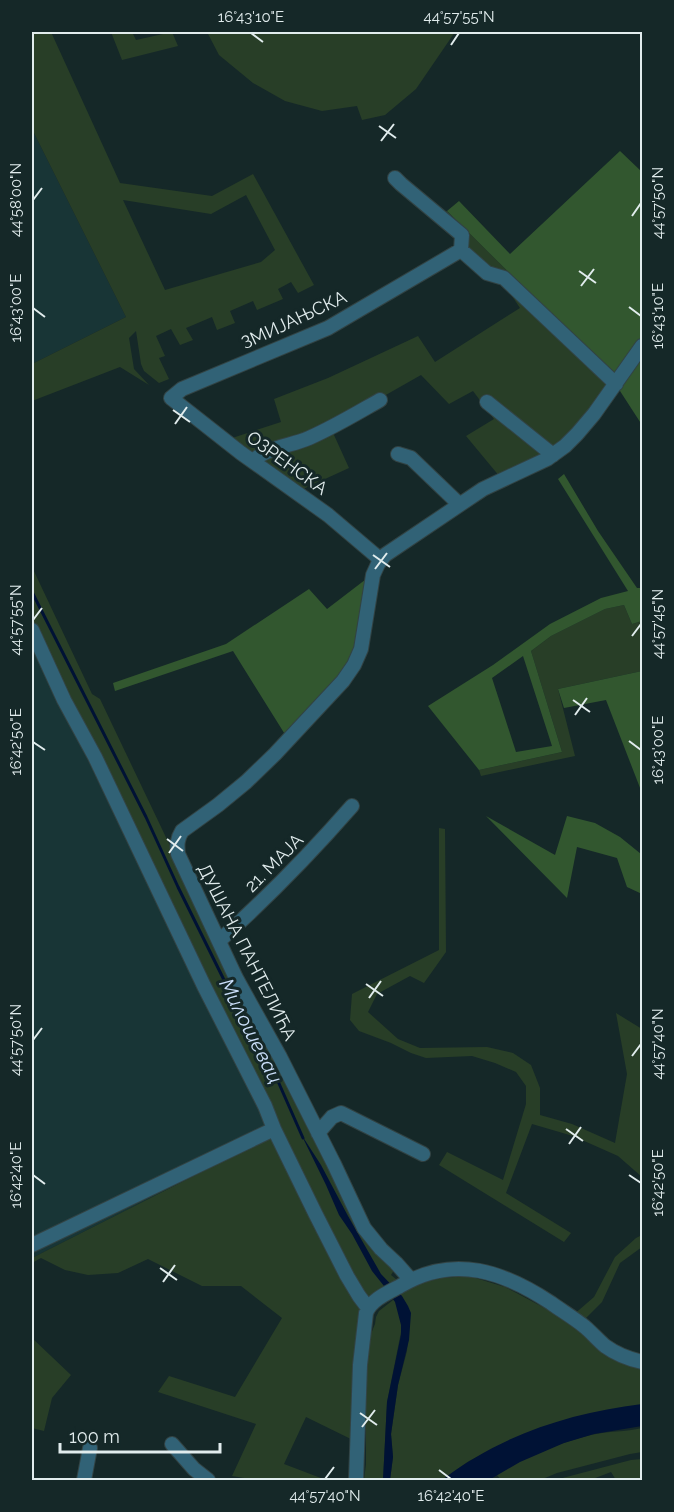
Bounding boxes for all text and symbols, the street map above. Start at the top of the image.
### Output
text: 16°43'10"E [218,8,284,26]
text: 44°57'55"N [423,8,495,26]
text: 44°58'00"N [7,163,25,237]
text: 44°57'50"N [649,167,667,239]
text: 16°43'00"E [7,274,25,342]
text: 16°43'10"E [649,283,667,349]
street label: ЗМИЈАЊСКА [238,286,350,353]
street label: ОЗРЕНСКА [243,426,332,499]
text: 44°57'55"N [7,584,25,656]
text: 44°57'45"N [649,589,667,659]
text: 16°42'50"E [7,708,25,776]
text: 16°43'00"E [649,716,667,784]
street label: 21. МАЈА [240,829,307,896]
street label: ДУШАНА ПАНТЕЛИЋА [194,860,301,1044]
water label: Милошевац [214,974,288,1088]
text: 44°57'50"N [7,1004,25,1076]
text: 44°57'40"N [649,1008,667,1080]
text: 16°42'40"E [7,1142,25,1208]
text: 16°42'50"E [649,1149,667,1217]
scale bar [60,1416,220,1454]
text: 100 m [69,1426,120,1447]
text: 44°57'40"N [289,1487,361,1505]
text: 16°42'40"E [418,1487,484,1505]

